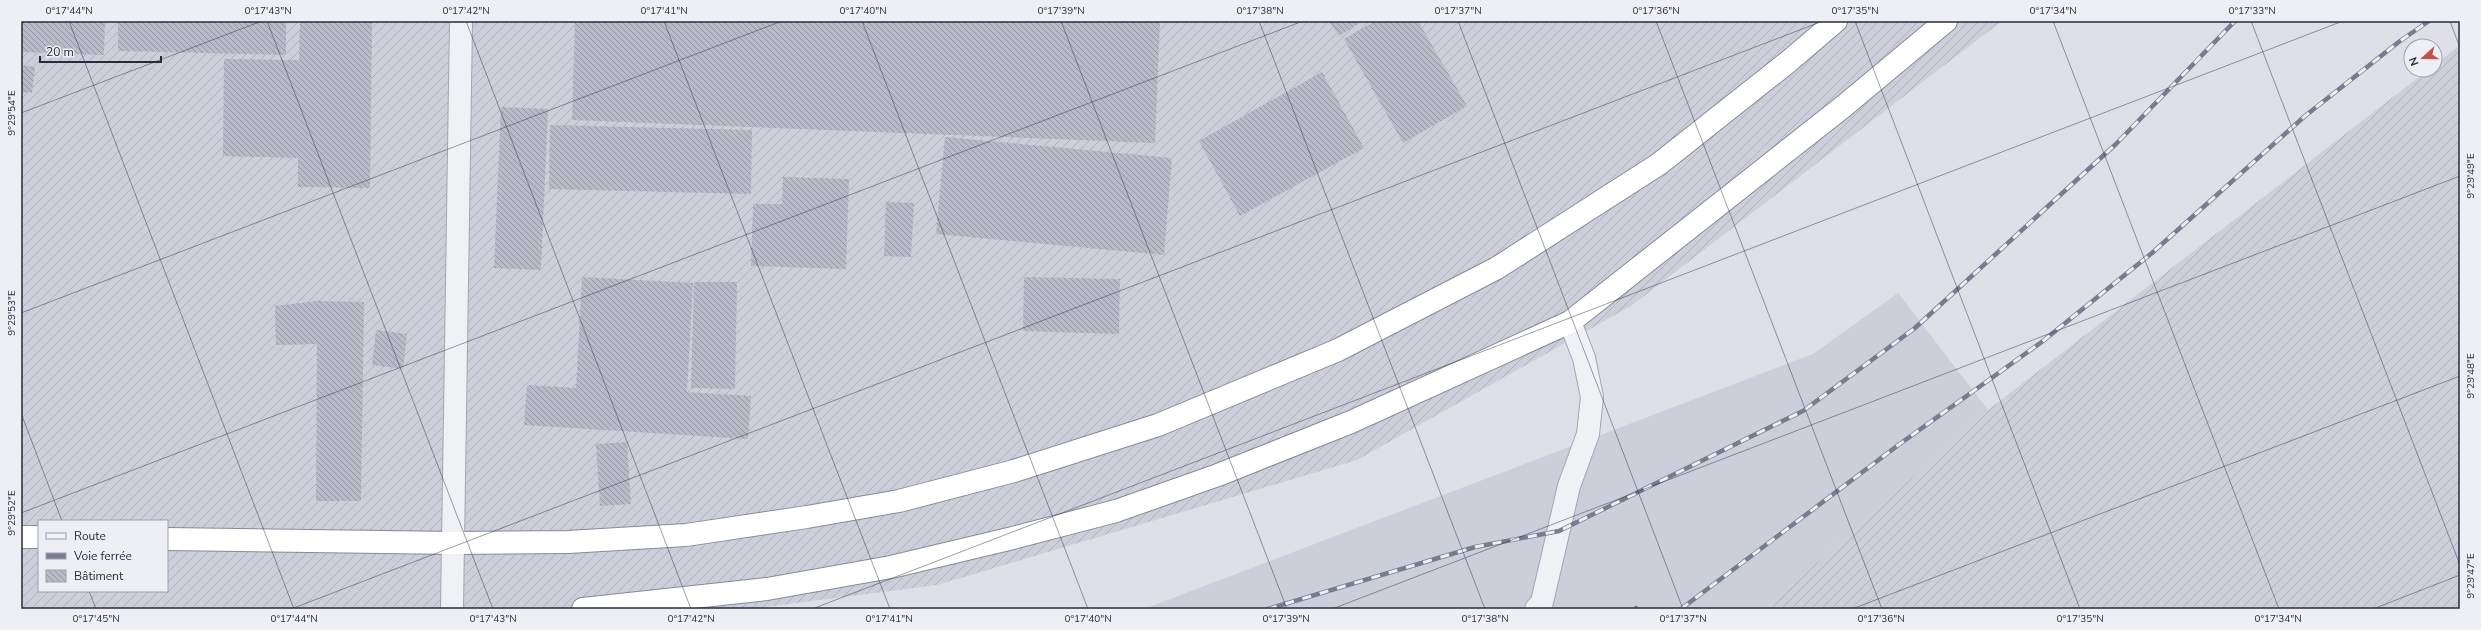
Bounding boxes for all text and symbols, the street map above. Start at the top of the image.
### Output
text: 0°17'44"N [45,4,93,18]
text: 0°17'43"N [244,4,292,18]
text: 0°17'42"N [442,4,490,18]
text: 0°17'41"N [640,4,688,18]
text: 0°17'40"N [839,4,887,18]
text: 0°17'39"N [1037,4,1085,18]
text: 0°17'38"N [1236,4,1284,18]
text: 0°17'37"N [1434,4,1482,18]
text: 0°17'36"N [1632,4,1680,18]
text: 0°17'35"N [1831,4,1879,18]
text: 0°17'34"N [2029,4,2077,18]
text: 0°17'33"N [2228,4,2276,18]
scale bar [40,38,161,64]
north arrow [2403,38,2443,78]
text: 20 m [46,44,74,60]
text: N [2406,55,2423,68]
text: 9°29'54"E [5,90,19,136]
text: 9°29'49"E [2464,153,2478,199]
text: 9°29'53"E [5,290,19,336]
text: 9°29'48"E [2464,353,2478,399]
text: 9°29'52"E [5,490,19,536]
legend [38,520,168,592]
text: Route [74,528,106,544]
text: Voie ferrée [73,548,132,564]
text: 9°29'47"E [2464,553,2478,599]
text: Bâtiment [74,568,124,584]
text: 0°17'45"N [72,612,120,626]
text: 0°17'44"N [270,612,318,626]
text: 0°17'43"N [469,612,517,626]
text: 0°17'42"N [667,612,715,626]
text: 0°17'41"N [865,612,913,626]
text: 0°17'40"N [1064,612,1112,626]
text: 0°17'39"N [1262,612,1310,626]
text: 0°17'38"N [1461,612,1509,626]
text: 0°17'37"N [1659,612,1707,626]
text: 0°17'36"N [1857,612,1905,626]
text: 0°17'35"N [2056,612,2104,626]
text: 0°17'34"N [2254,612,2302,626]

